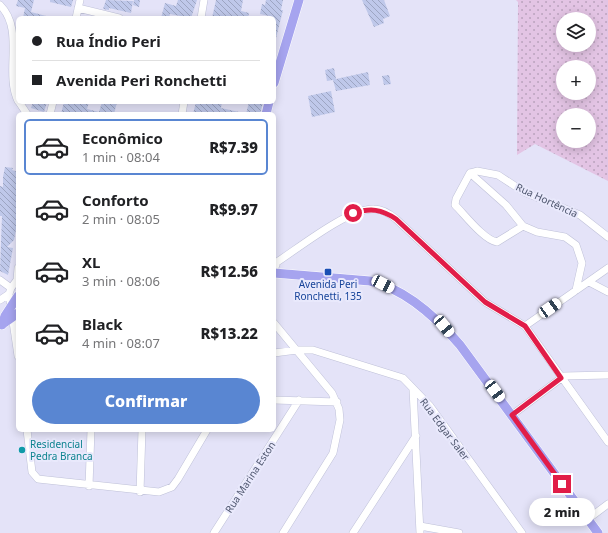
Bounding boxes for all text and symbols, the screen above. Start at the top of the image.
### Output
map controls [556,12,596,148]
button: layers [556,12,596,52]
text: Rua Índio Peri [56,31,161,51]
button: + [556,60,596,100]
text: Avenida Peri Ronchetti [56,70,227,90]
button: − [556,108,596,148]
text: Econômico [82,128,163,148]
icon: car [34,129,70,165]
text: R$7.39 [209,137,258,157]
text: 1 min · 08:04 [82,148,160,166]
street label: Rua Hortência [514,180,580,220]
text: Conforto [82,190,149,210]
icon: car [34,191,70,227]
text: R$9.97 [209,199,258,219]
route start [344,204,362,222]
text: 2 min · 08:05 [82,210,160,228]
text: XL [82,252,100,272]
icon: car [34,253,70,289]
text: R$12.56 [200,261,258,281]
marker: Avenida Peri Ronchetti, 135 [323,267,333,277]
text: 3 min · 08:06 [82,272,160,290]
car [370,273,396,295]
place label: Avenida Peri Ronchetti, 135 [294,277,362,303]
car [537,296,563,320]
car [432,313,456,339]
text: Black [82,314,122,334]
icon: car [34,315,70,351]
text: R$13.22 [200,323,258,343]
text: 4 min · 08:07 [82,334,160,352]
button: Confirmar [32,378,260,424]
car [483,378,507,404]
street label: Rua Edgar Saler [417,395,473,463]
place label: Residencial Pedra Branca [30,437,93,463]
street label: Rua Marina Eston [222,439,278,515]
marker: Residencial Pedra Branca [17,445,27,455]
route end [553,475,571,493]
callout: 2 min [529,498,595,526]
text: 2 min [544,503,580,521]

